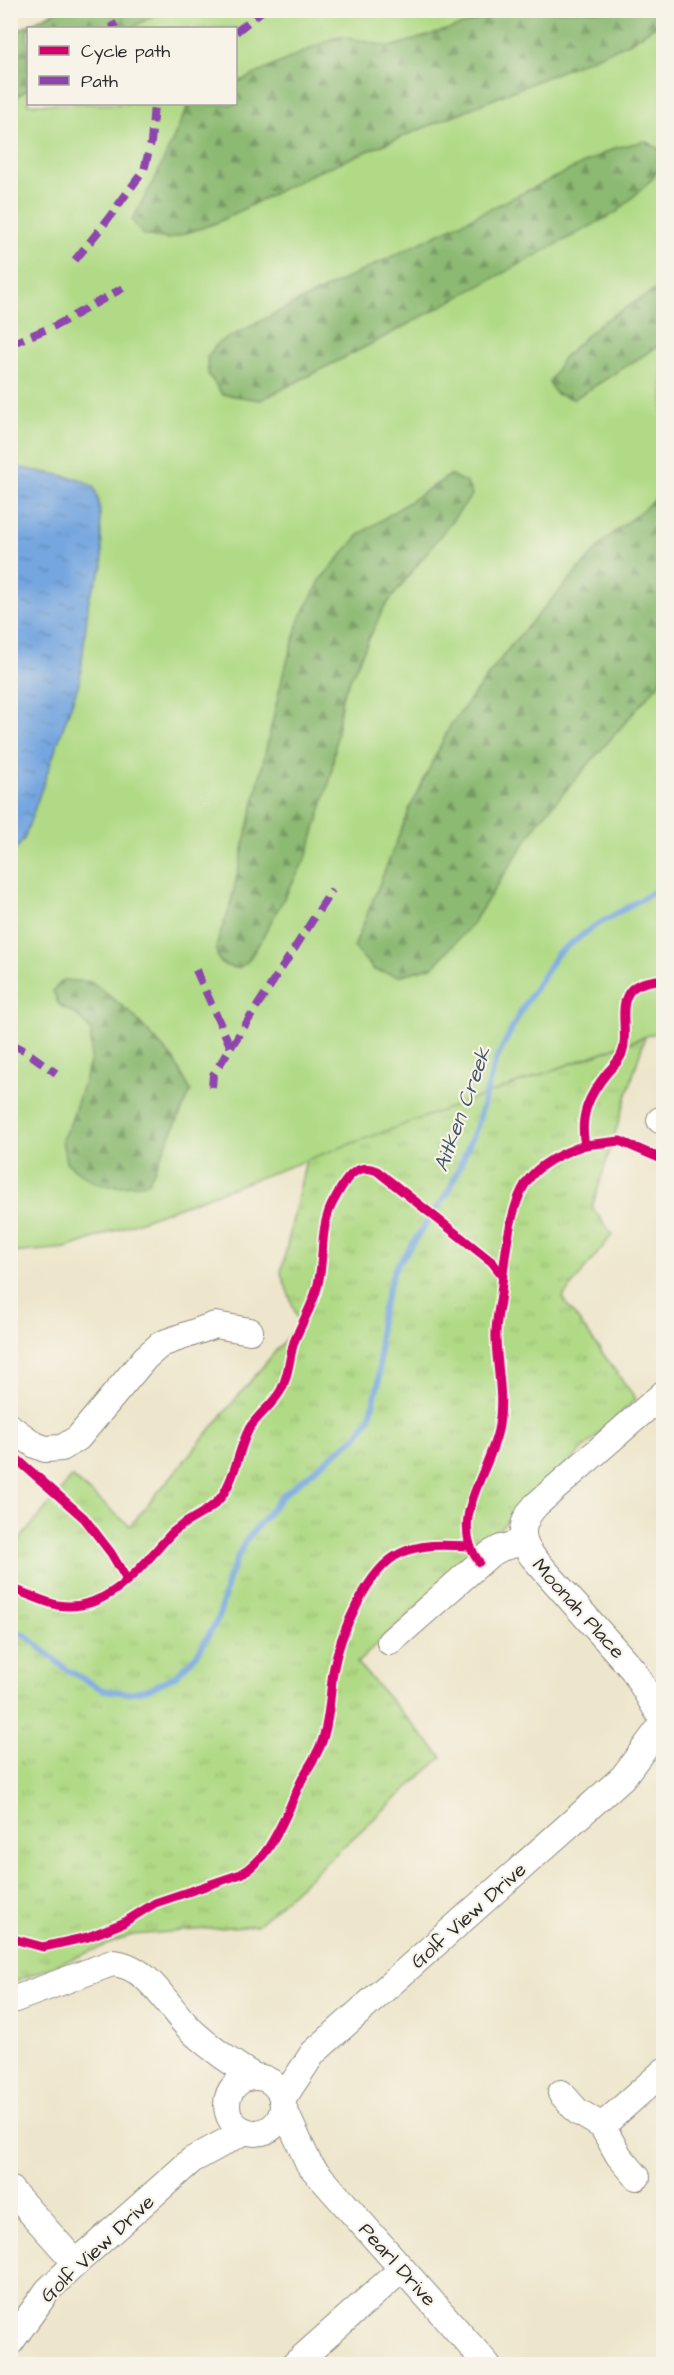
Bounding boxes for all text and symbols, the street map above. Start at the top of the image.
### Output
legend [27,27,237,105]
text: Cycle path [81,39,170,65]
text: Path [81,69,118,94]
water label: Aitken Creek [427,1042,499,1175]
street label: Moonah Place [525,1552,631,1665]
street label: Golf View Drive [405,1856,533,1975]
street label: Golf View Drive [34,2188,161,2309]
street label: Pearl Drive [352,2217,443,2313]

